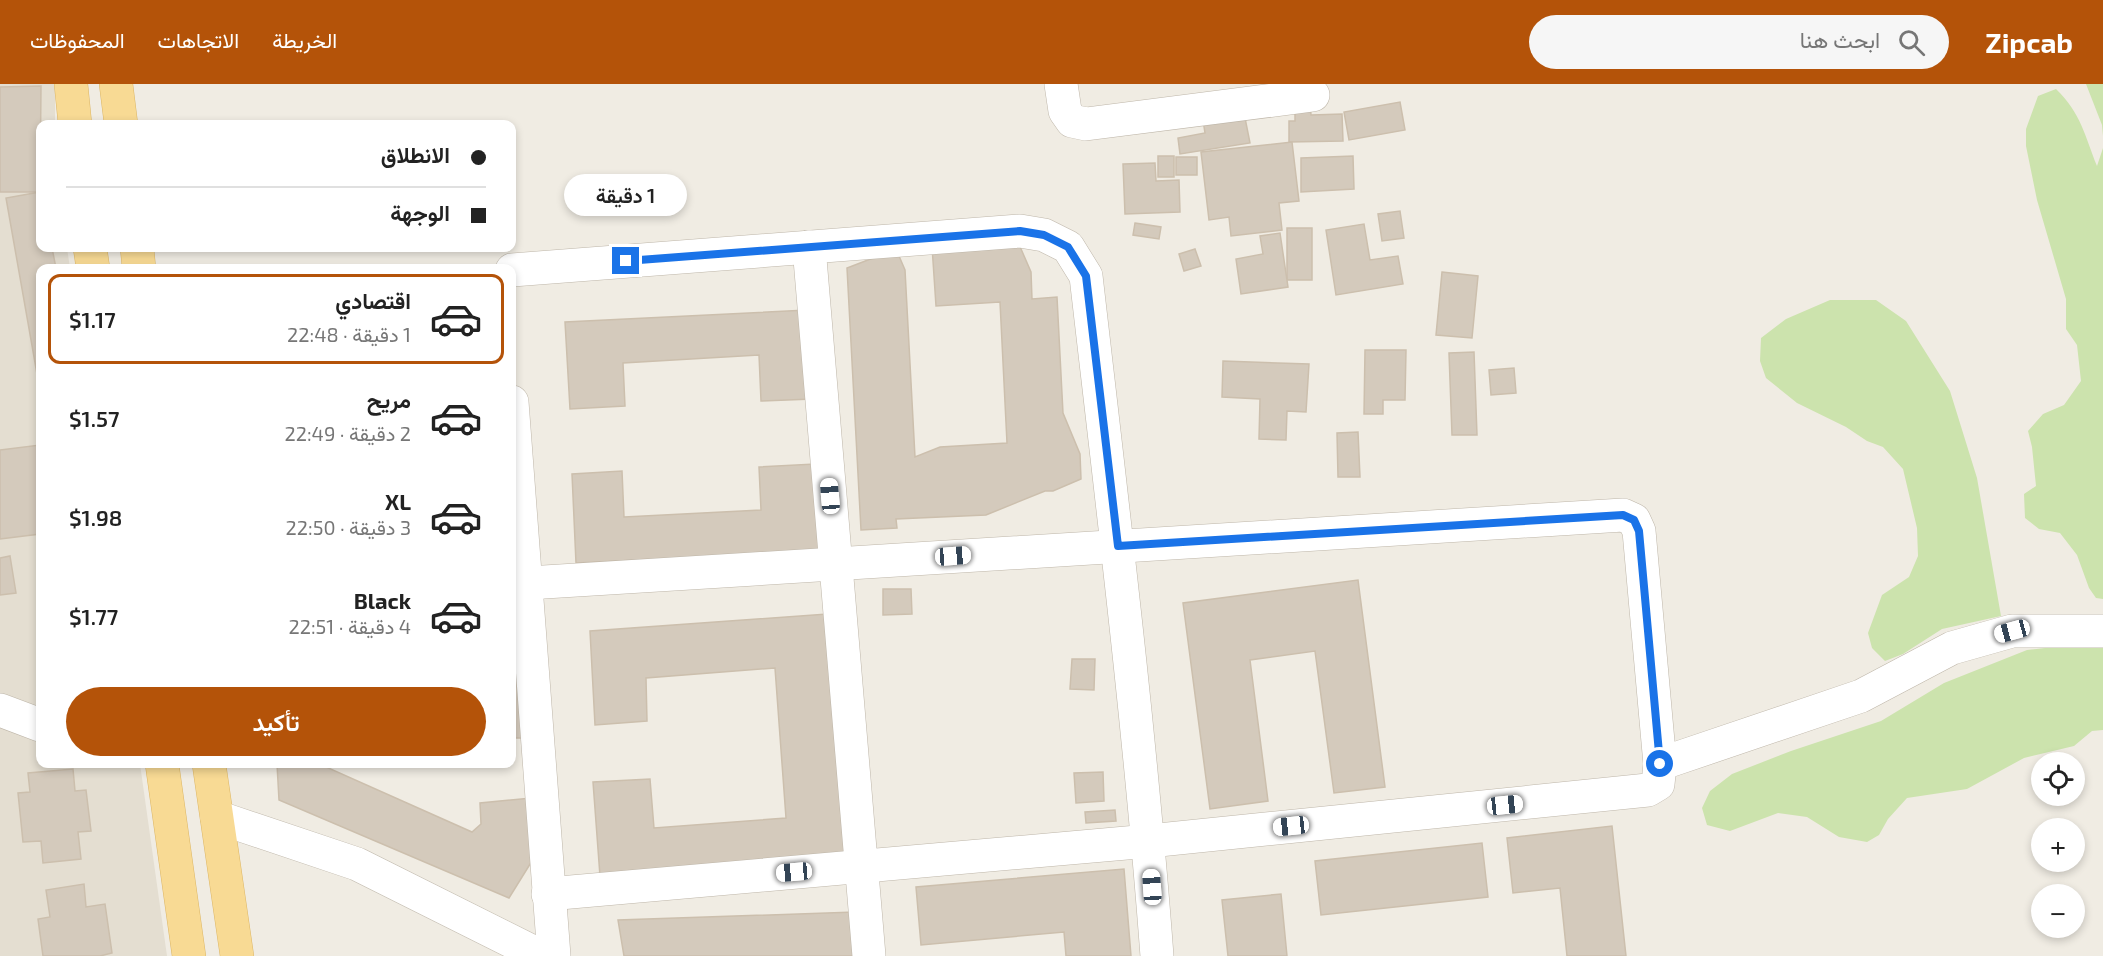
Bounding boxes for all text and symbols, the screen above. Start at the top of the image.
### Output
search box [1529,15,1949,69]
text: Zipcab [1985,25,2073,59]
text: ابحث هنا [1800,26,1880,52]
icon: search [1895,26,1928,59]
text: المحفوظات [30,27,125,52]
text: الاتجاهات [158,27,239,52]
text: الخريطة [272,27,337,52]
text: الانطلاق [381,141,450,167]
callout: 1 دقيقة [564,174,688,216]
text: 1 دقيقة [596,183,655,207]
text: الوجهة [390,199,450,225]
route end [612,247,639,274]
text: اقتصادي [335,287,411,313]
icon: car [429,292,483,346]
text: $1.17 [69,306,116,332]
text: 1 دقيقة · 22:48 [287,322,411,346]
text: مريح [367,386,411,412]
icon: car [429,391,483,445]
text: $1.57 [69,405,120,431]
text: 2 دقيقة · 22:49 [284,421,411,445]
car [819,477,841,515]
text: XL [385,488,411,514]
icon: car [429,490,483,544]
text: $1.98 [69,504,122,530]
text: 3 دقيقة · 22:50 [286,515,411,539]
car [934,546,972,566]
text: Black [354,587,411,613]
icon: car [429,589,483,643]
text: $1.77 [69,603,118,629]
text: 4 دقيقة · 22:51 [288,614,411,638]
car [1992,618,2032,644]
button: تأكيد [66,687,486,756]
route start [1646,750,1673,777]
map controls [2031,752,2085,938]
button: locate [2031,752,2085,806]
car [1486,794,1524,816]
car [1272,815,1310,837]
button: + [2031,818,2085,872]
car [775,861,813,883]
car [1142,868,1162,906]
button: − [2031,884,2085,938]

